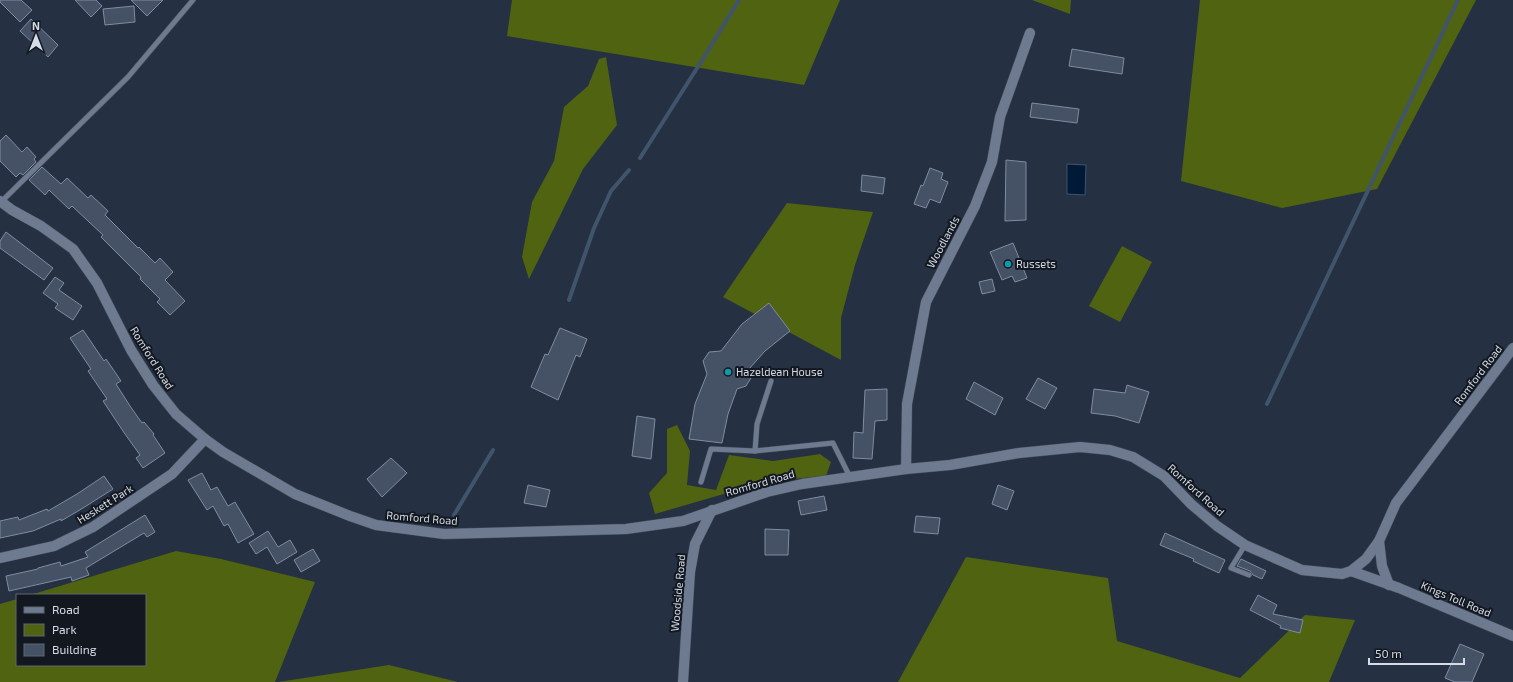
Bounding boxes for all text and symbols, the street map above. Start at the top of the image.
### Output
north arrow [16,16,56,56]
text: N [32,19,40,32]
street label: Woodlands [924,213,962,270]
place label: Russets [1016,257,1056,270]
marker: Russets [1003,259,1013,269]
street label: Romford Road [128,324,177,391]
street label: Romford Road [1451,342,1504,407]
place label: Hazeldean House [736,365,823,378]
marker: Hazeldean House [723,367,733,377]
street label: Romford Road [1165,461,1227,518]
street label: Romford Road [724,466,796,499]
street label: Heskett Park [74,481,135,526]
street label: Romford Road [386,508,458,527]
street label: Woodside Road [668,554,687,632]
street label: Kings Toll Road [1419,578,1493,619]
legend [16,594,146,666]
text: Road [52,602,80,616]
text: Park [52,622,77,636]
scale bar [1369,640,1464,666]
text: Building [52,642,97,656]
text: 50 m [1375,646,1402,660]

